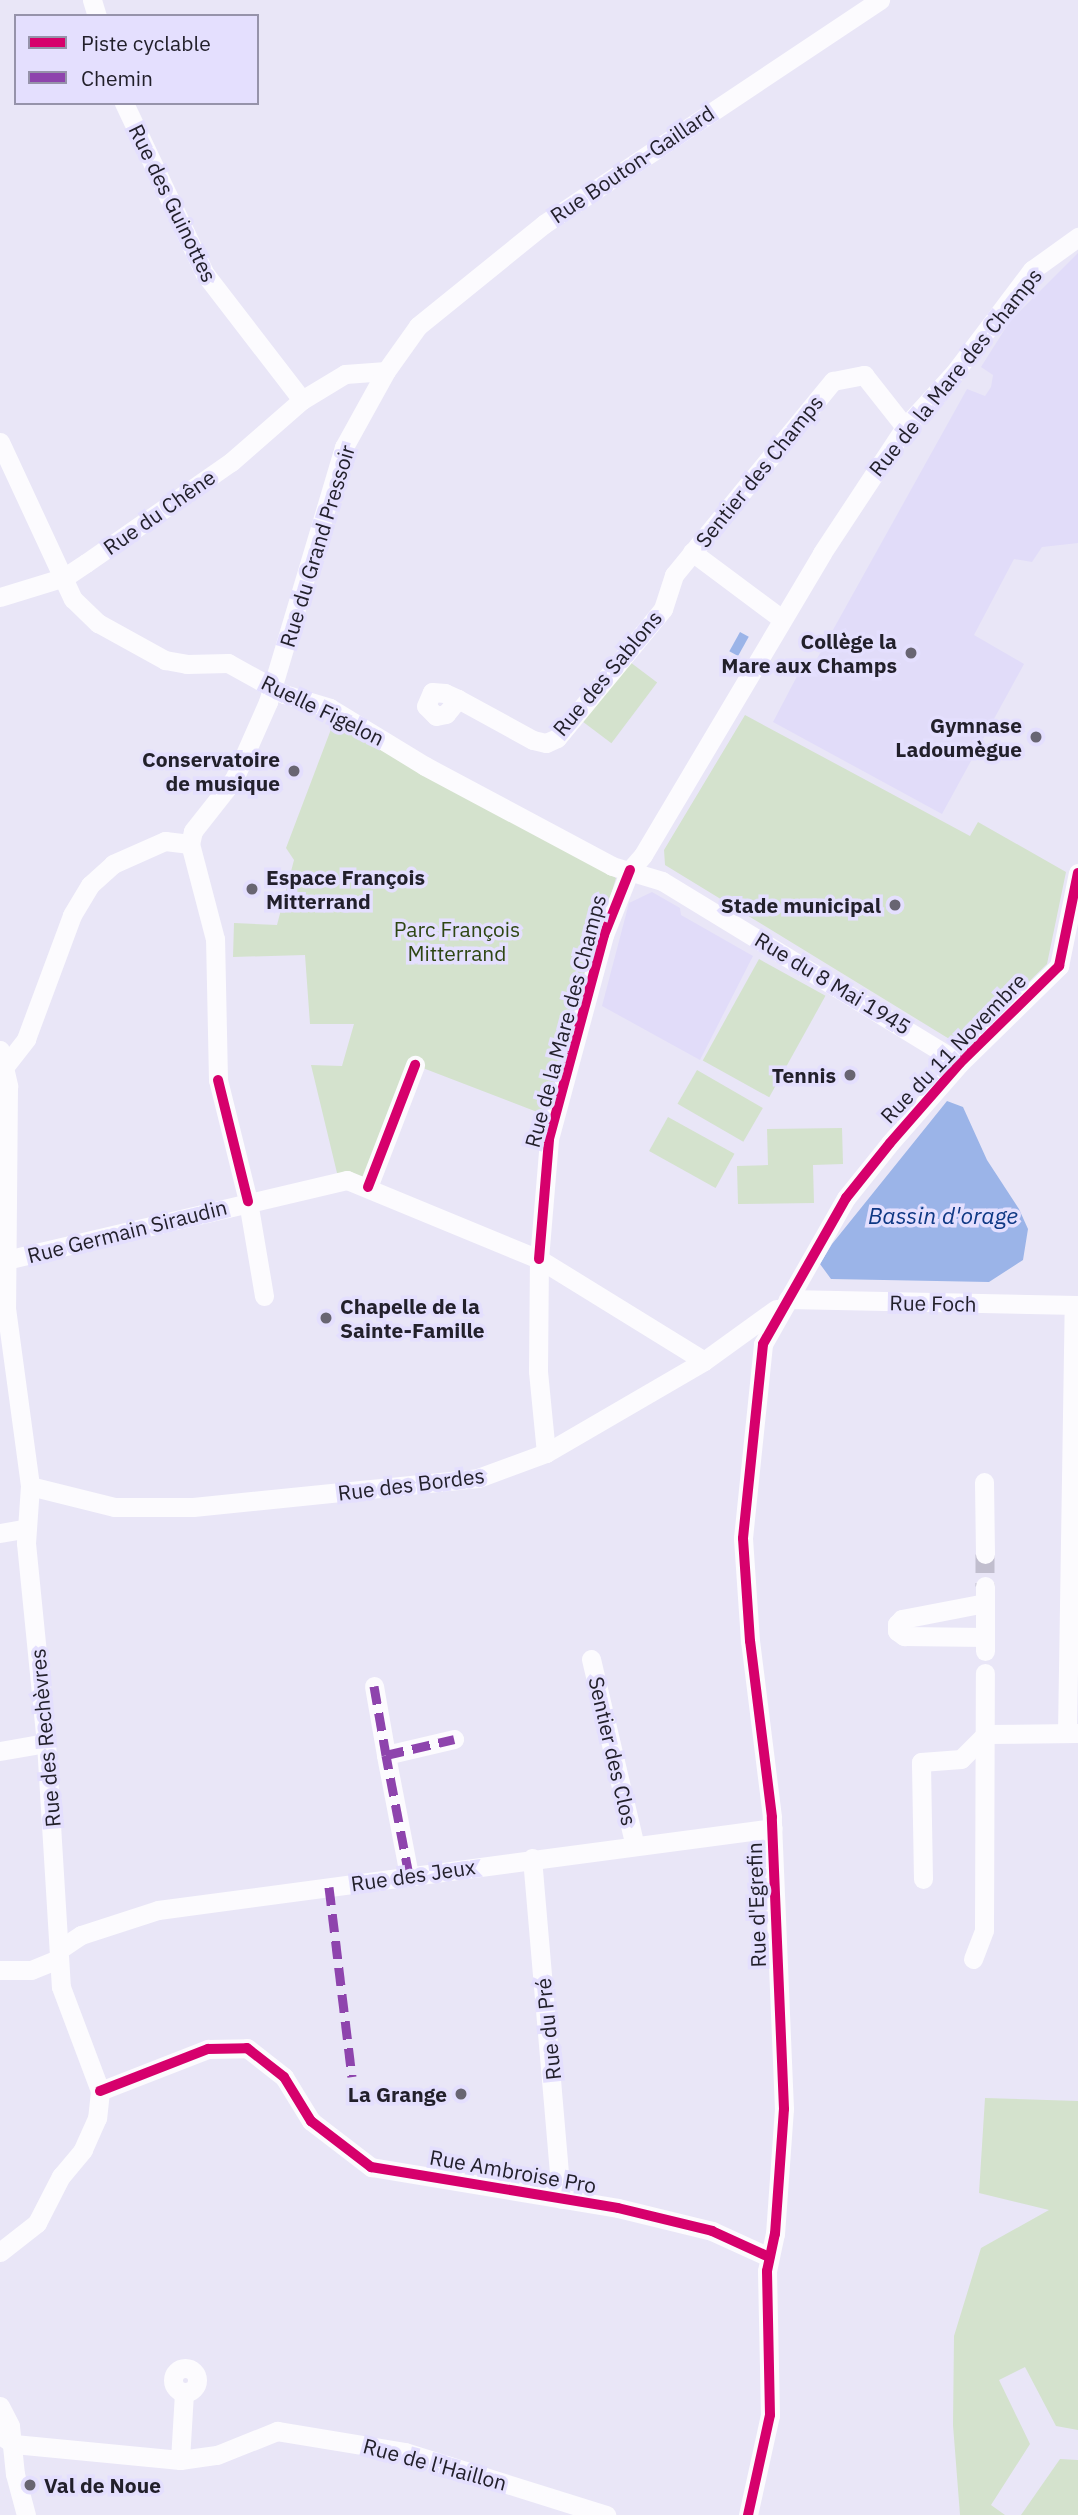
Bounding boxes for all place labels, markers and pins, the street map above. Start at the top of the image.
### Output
place label: Collège la Mare aux Champs [721,628,897,678]
marker: Collège la Mare aux Champs [903,645,919,661]
place label: Gymnase Ladoumègue [895,712,1022,762]
marker: Gymnase Ladoumègue [1028,729,1044,745]
place label: Conservatoire de musique [142,746,280,796]
marker: Conservatoire de musique [286,763,302,779]
place label: Espace François Mitterrand [266,864,425,914]
marker: Espace François Mitterrand [244,881,260,897]
place label: Stade municipal [721,892,881,918]
marker: Stade municipal [887,897,903,913]
place label: Tennis [772,1062,836,1088]
marker: Tennis [842,1067,858,1083]
place label: Chapelle de la Sainte-Famille [340,1293,485,1343]
marker: Chapelle de la Sainte-Famille [318,1310,334,1326]
place label: La Grange [348,2081,447,2107]
marker: La Grange [453,2086,469,2102]
place label: Val de Noue [44,2472,161,2498]
marker: Val de Noue [22,2477,38,2493]

